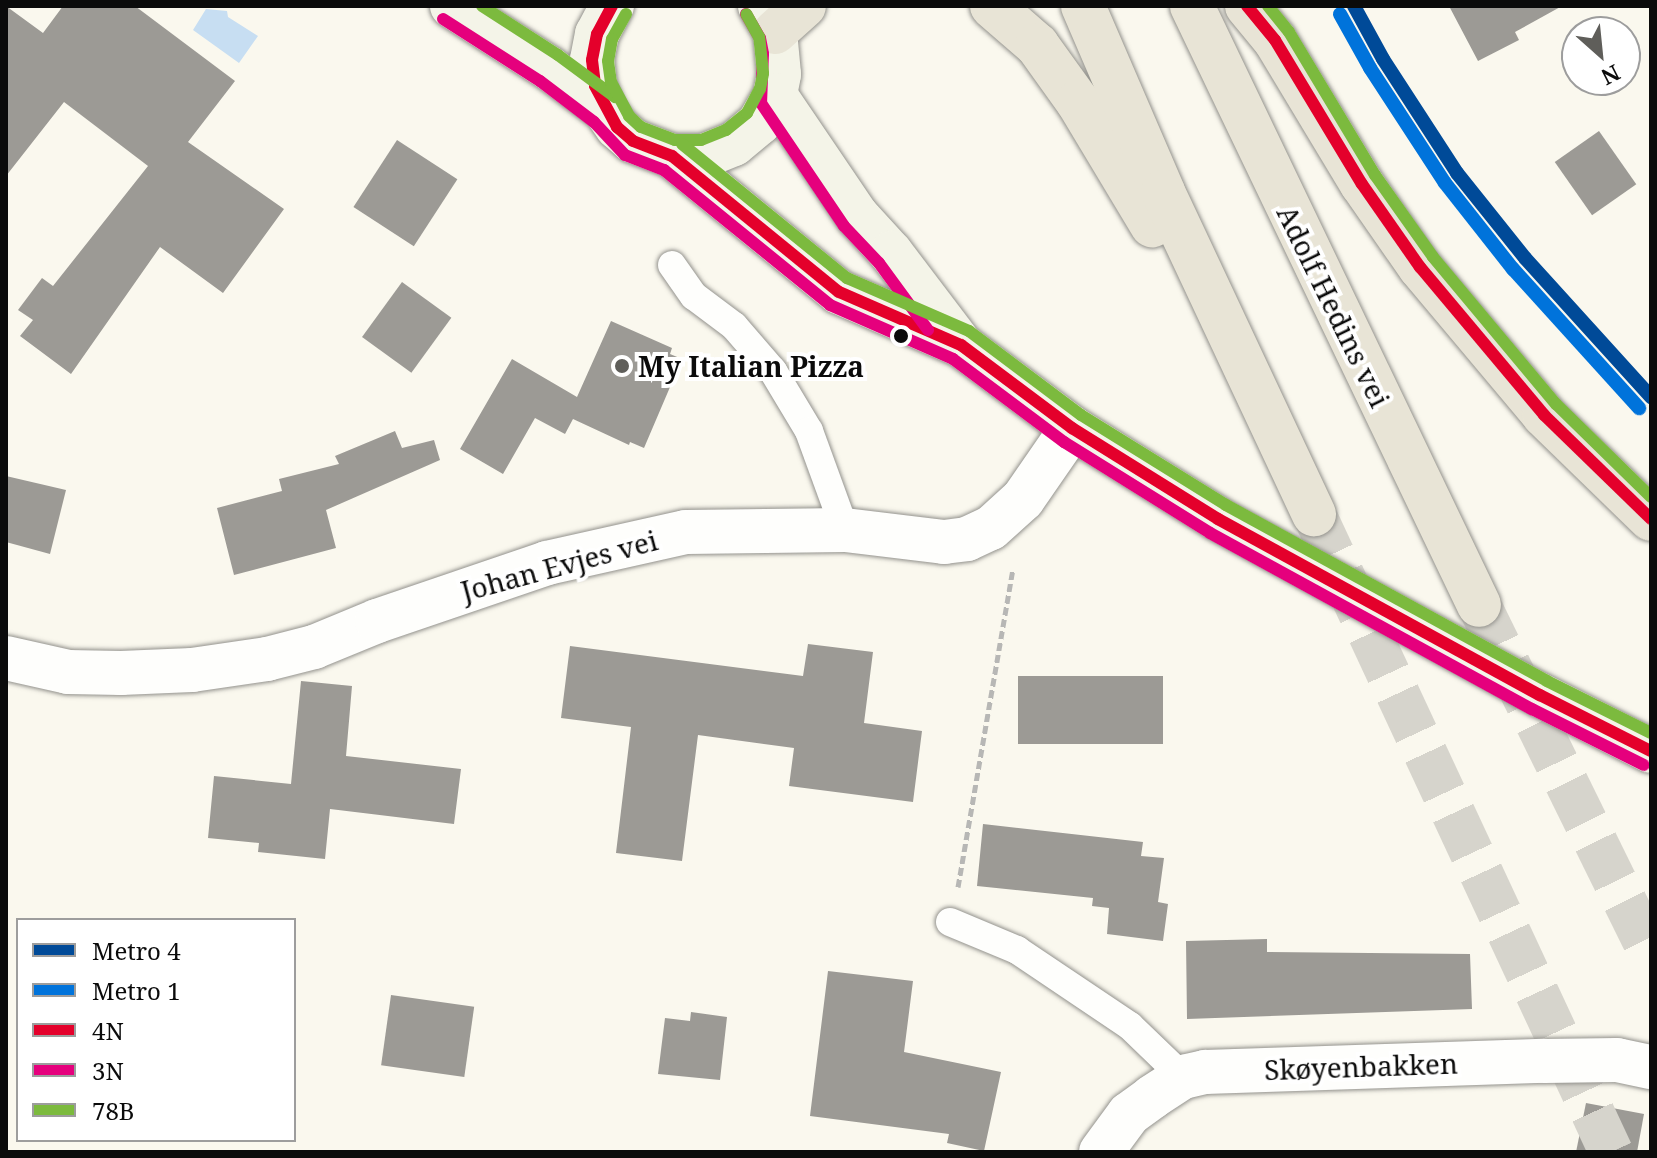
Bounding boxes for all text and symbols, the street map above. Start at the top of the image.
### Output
north arrow [1561,16,1641,96]
text: N [1596,58,1626,93]
street label: Adolf Hedins vei [1271,200,1397,412]
unlabelled marker [893,328,909,344]
place label: My Italian Pizza [638,349,864,383]
marker: My Italian Pizza [613,357,631,375]
street label: Johan Evjes vei [457,523,661,607]
legend [16,918,296,1142]
text: Metro 4 [92,934,181,967]
text: Metro 1 [92,974,181,1007]
text: 4N [92,1014,124,1047]
street label: Skøyenbakken [1264,1046,1458,1086]
text: 3N [92,1054,124,1087]
text: 78B [92,1094,135,1127]

